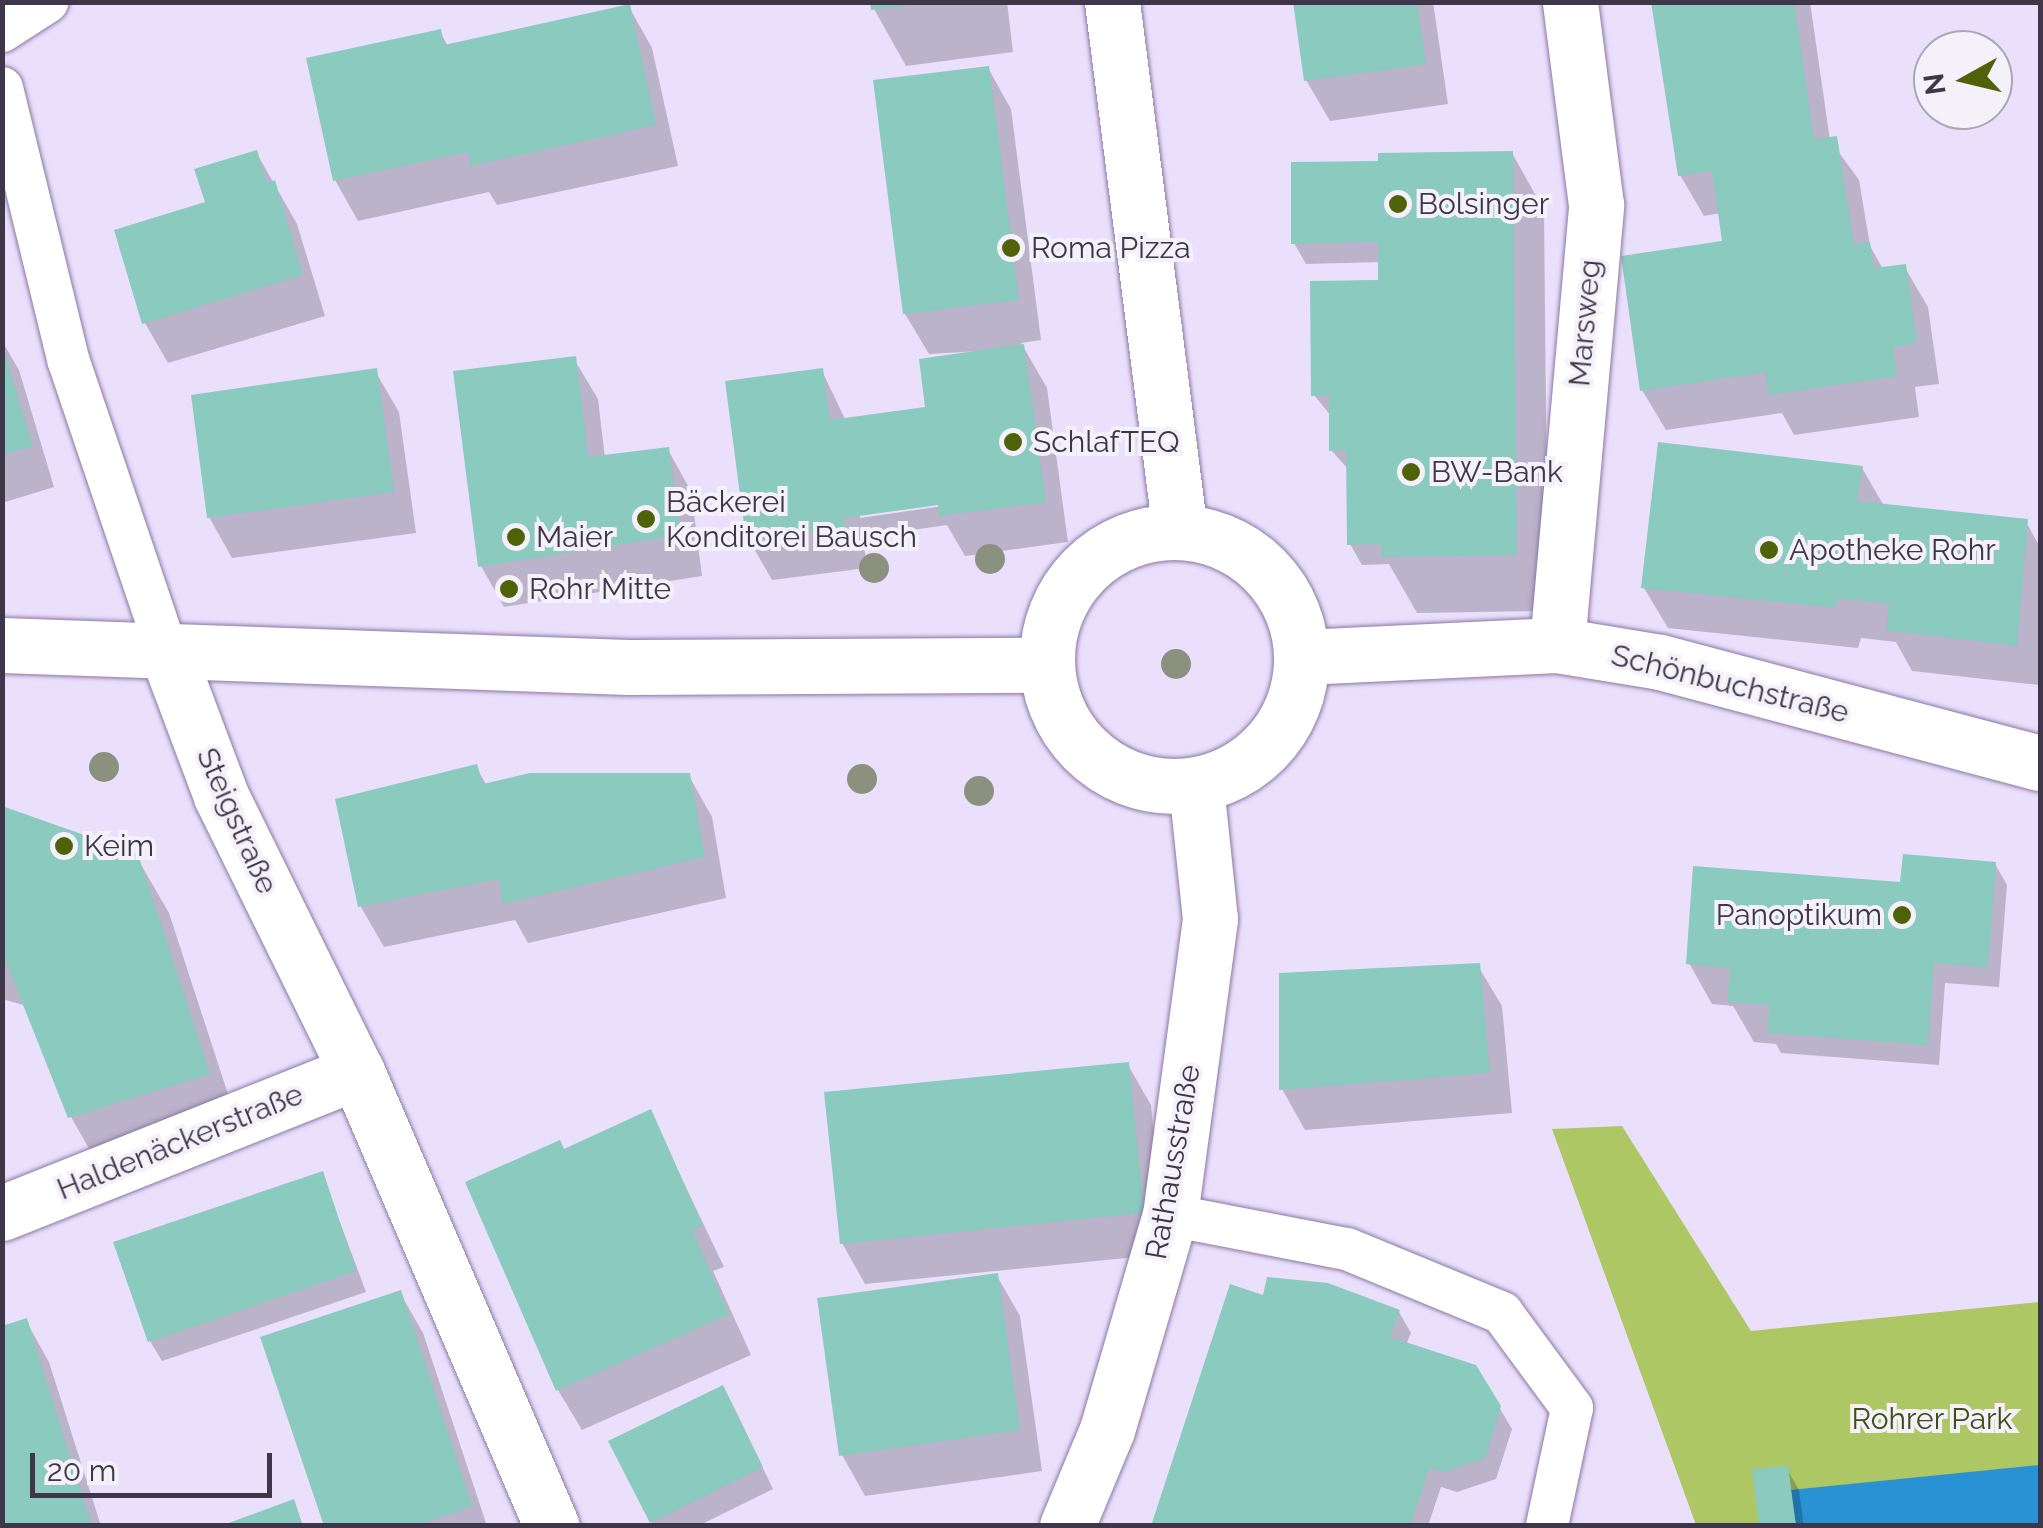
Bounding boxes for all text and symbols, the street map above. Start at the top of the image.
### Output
north arrow [1913,30,2013,130]
text: N [1917,71,1953,97]
place label: Bolsinger [1418,186,1549,222]
marker: Bolsinger [1387,193,1409,215]
place label: Roma Pizza [1031,230,1191,266]
marker: Roma Pizza [1000,237,1022,259]
street label: Marsweg [1562,258,1608,388]
place label: SchlafTEQ [1033,424,1179,460]
marker: SchlafTEQ [1002,431,1024,453]
place label: BW-Bank [1431,454,1563,490]
marker: BW-Bank [1400,461,1422,483]
place label: Bäckerei Konditorei Bausch [666,484,917,554]
marker: Bäckerei Konditorei Bausch [635,508,657,530]
place label: Maier [536,519,613,555]
marker: Maier [505,526,527,548]
place label: Apotheke Rohr [1789,532,1996,568]
marker: Apotheke Rohr [1758,539,1780,561]
place label: Rohr Mitte [529,571,672,607]
marker: Rohr Mitte [498,578,520,600]
street label: Schönbuchstraße [1608,637,1852,731]
street label: Steigstraße [189,742,285,900]
place label: Keim [84,828,154,864]
marker: Keim [53,835,75,857]
place label: Panoptikum [1716,897,1882,933]
marker: Panoptikum [1891,904,1913,926]
street label: Rathausstraße [1138,1062,1208,1262]
street label: Haldenäckerstraße [52,1076,308,1208]
park label: Rohrer Park [1851,1401,2013,1437]
scale bar [35,1433,278,1495]
text: 20 m [47,1453,116,1488]

